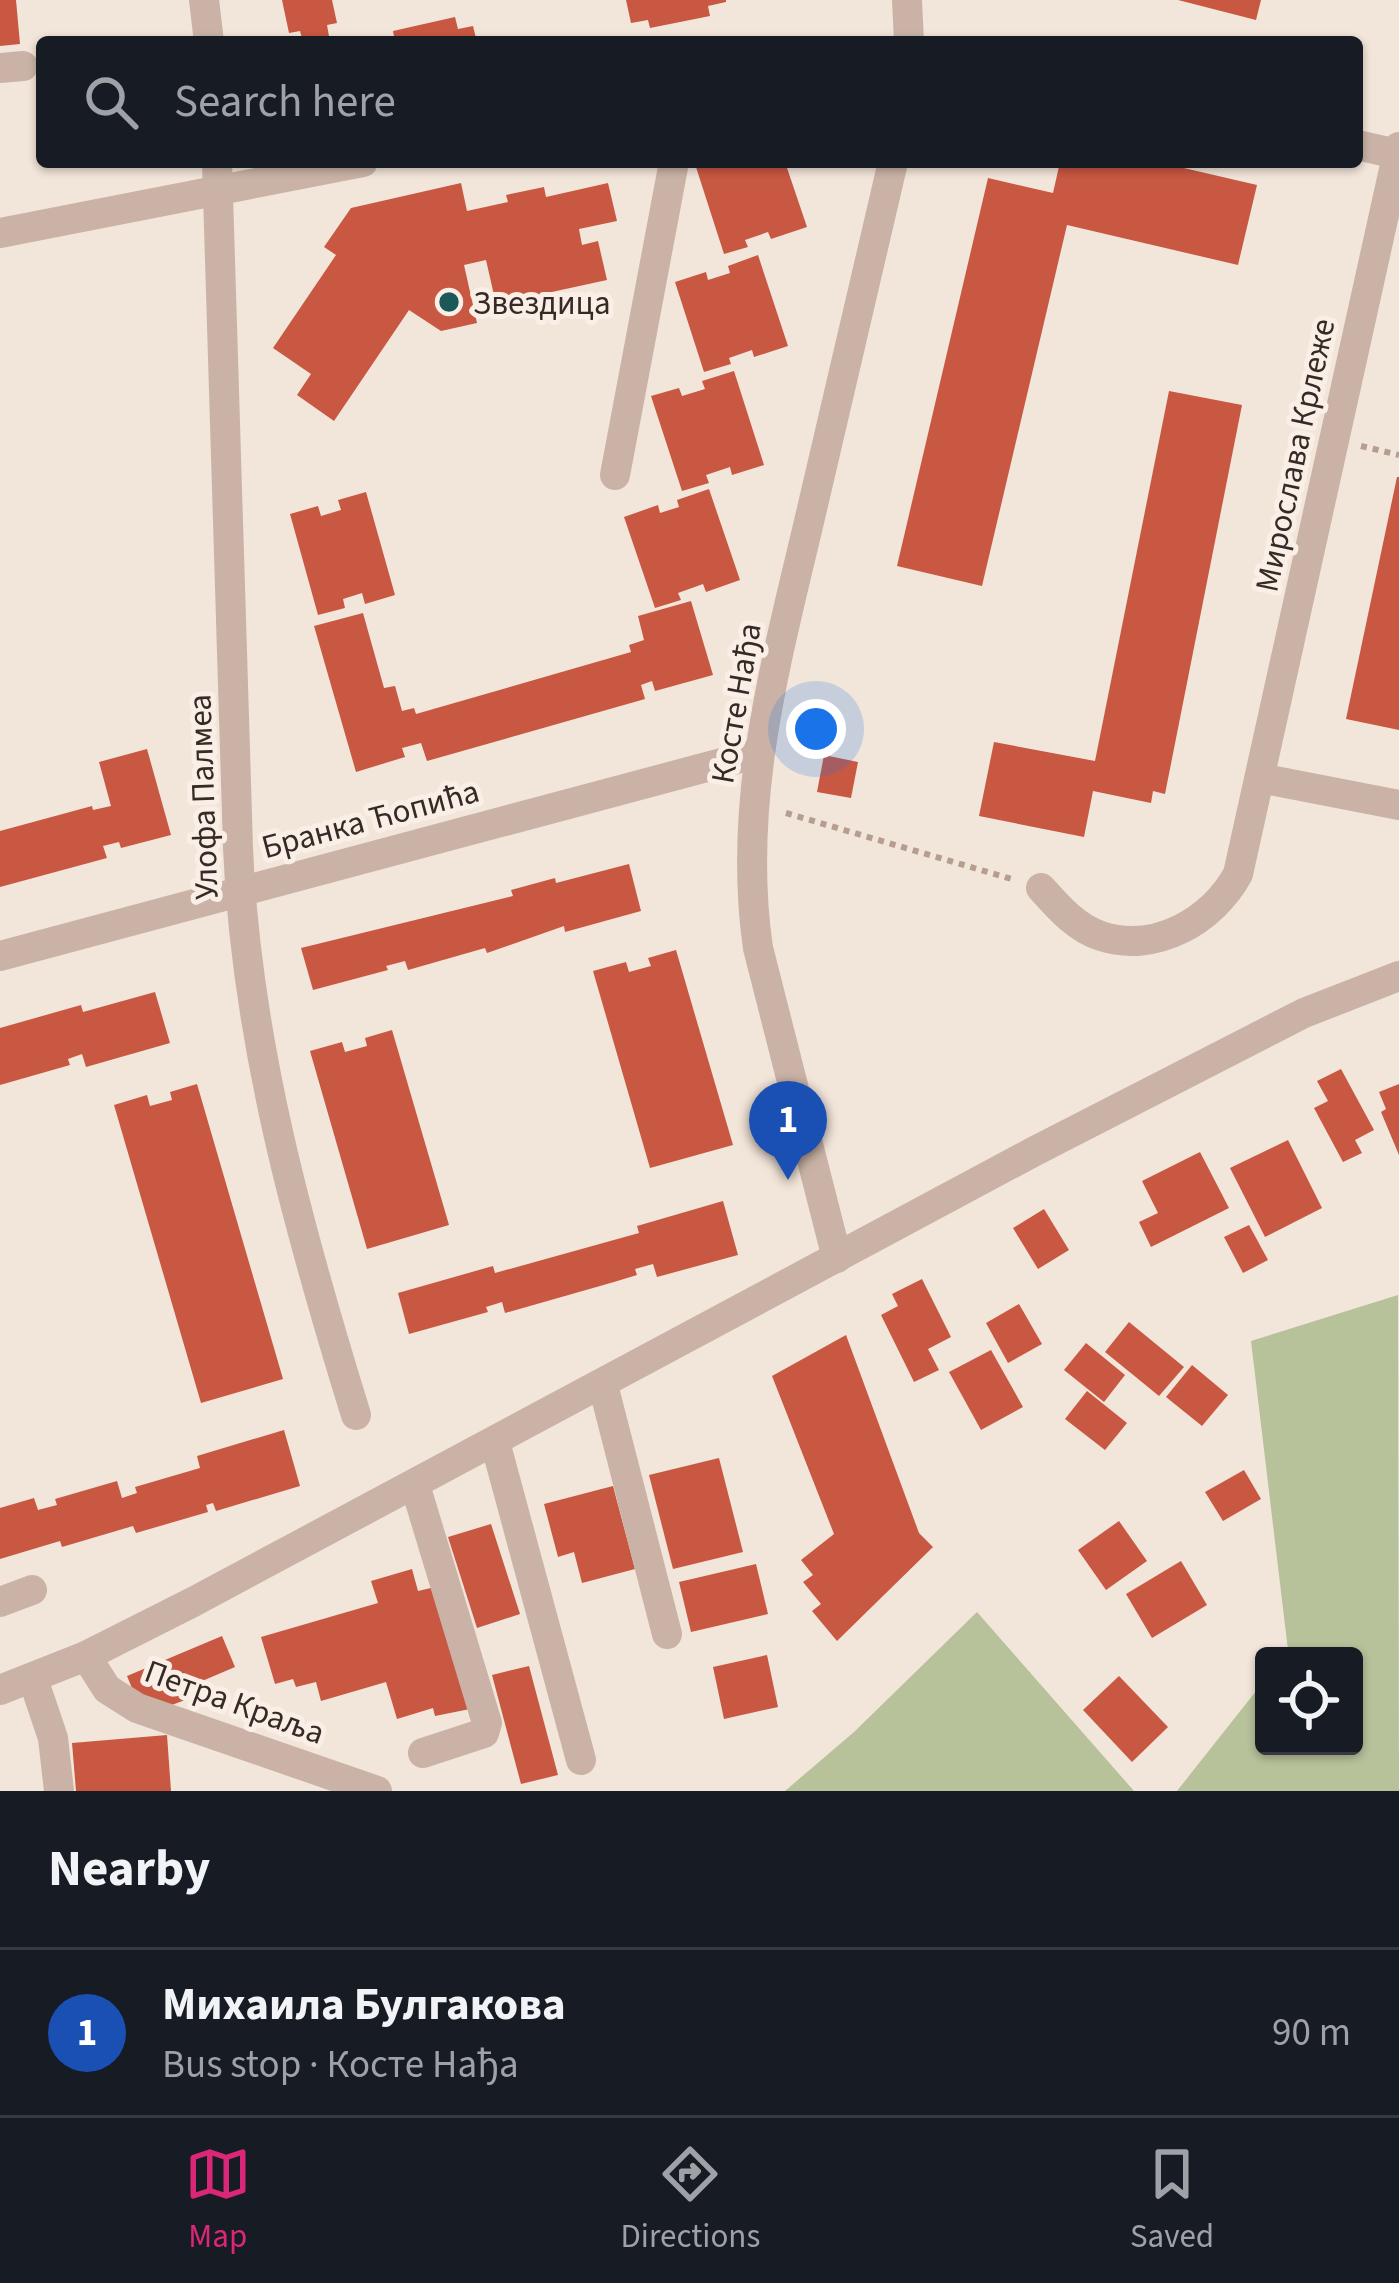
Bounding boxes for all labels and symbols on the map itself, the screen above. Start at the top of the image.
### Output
place label: Звездица [473,280,611,327]
marker: Звездица [436,289,462,315]
street label: Мирослава Крлеже [1244,314,1347,596]
street label: Косте Нађа [699,619,774,787]
street label: Улофа Палмеа [176,693,231,901]
your location [786,699,846,759]
street label: Бранка Ћопића [256,768,484,871]
pin: 1 [749,1081,827,1180]
street label: Петра Краља [138,1648,331,1757]

